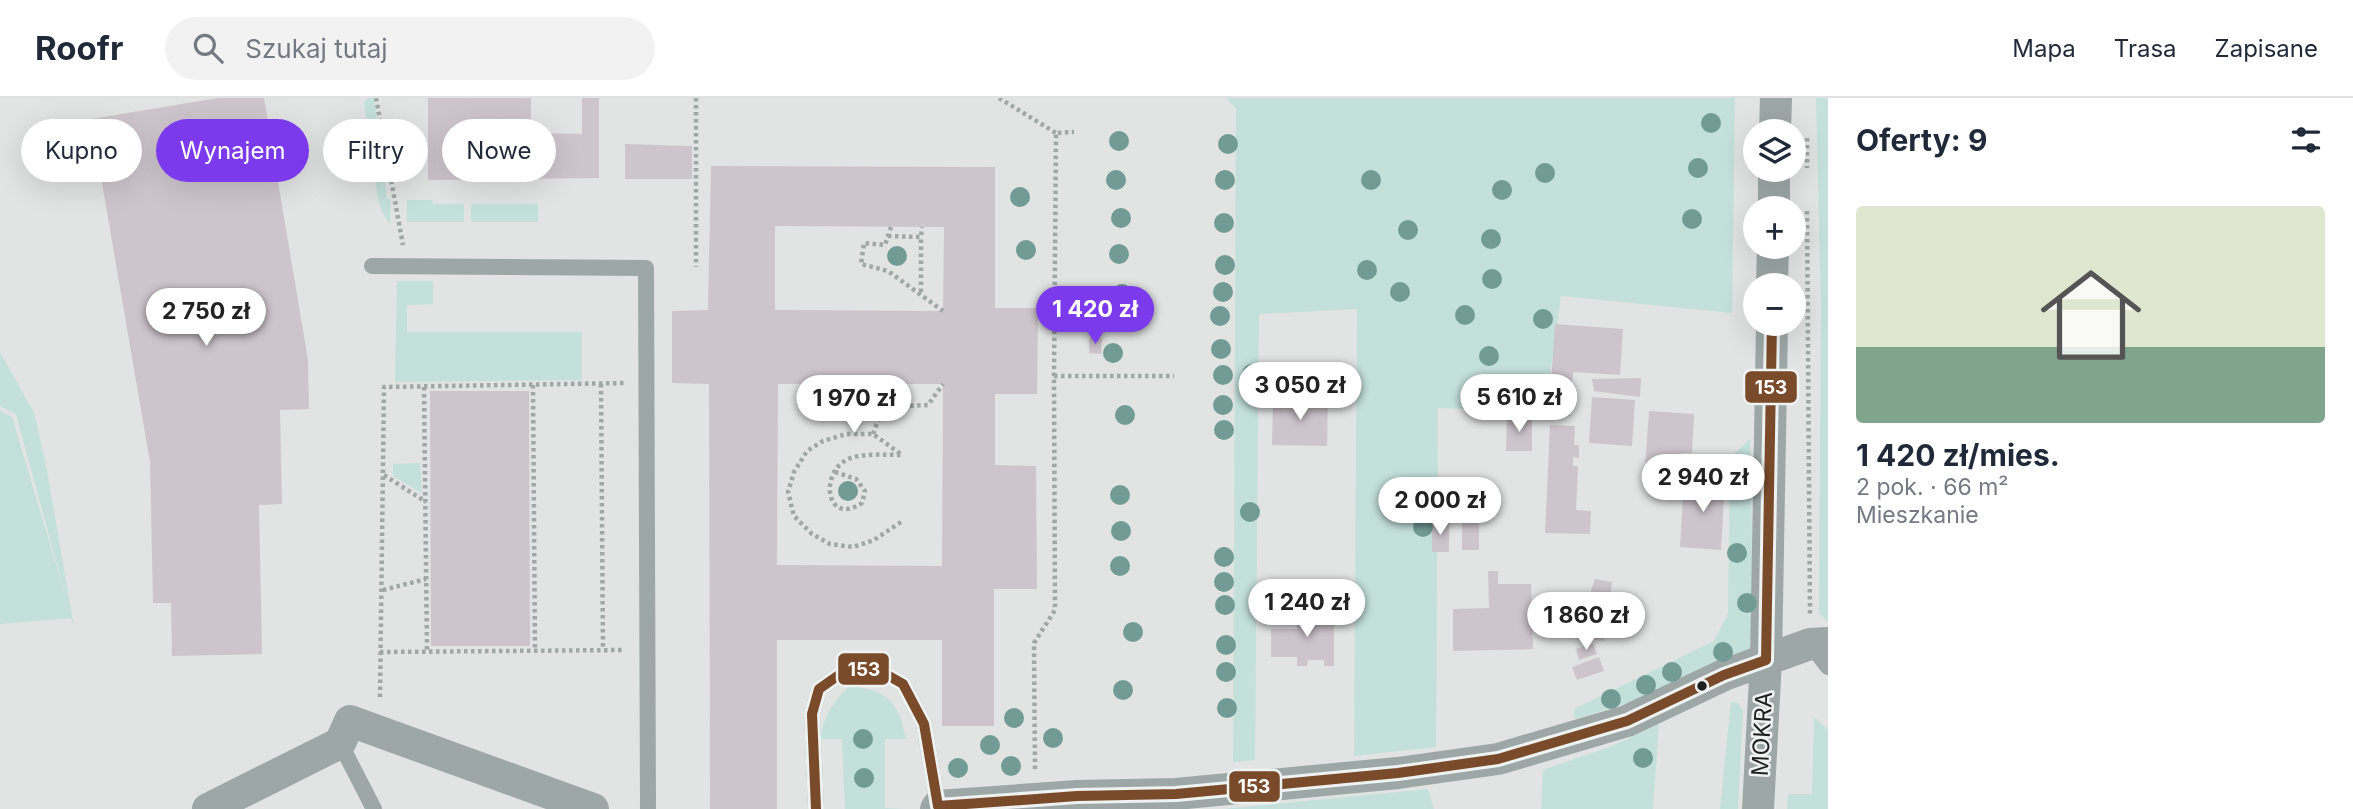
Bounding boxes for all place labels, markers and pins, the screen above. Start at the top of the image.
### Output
pin: 1 420 zł [1023,286,1167,346]
pin: 2 750 zł [134,288,278,348]
pin: 3 050 zł [1228,362,1372,422]
pin: 5 610 zł [1447,374,1591,434]
pin: 1 970 zł [782,376,926,435]
pin: 2 940 zł [1631,454,1775,514]
pin: 2 000 zł [1368,478,1512,537]
pin: 1 240 zł [1235,580,1379,639]
pin: 1 860 zł [1514,592,1658,652]
unlabelled marker [1695,679,1709,693]

